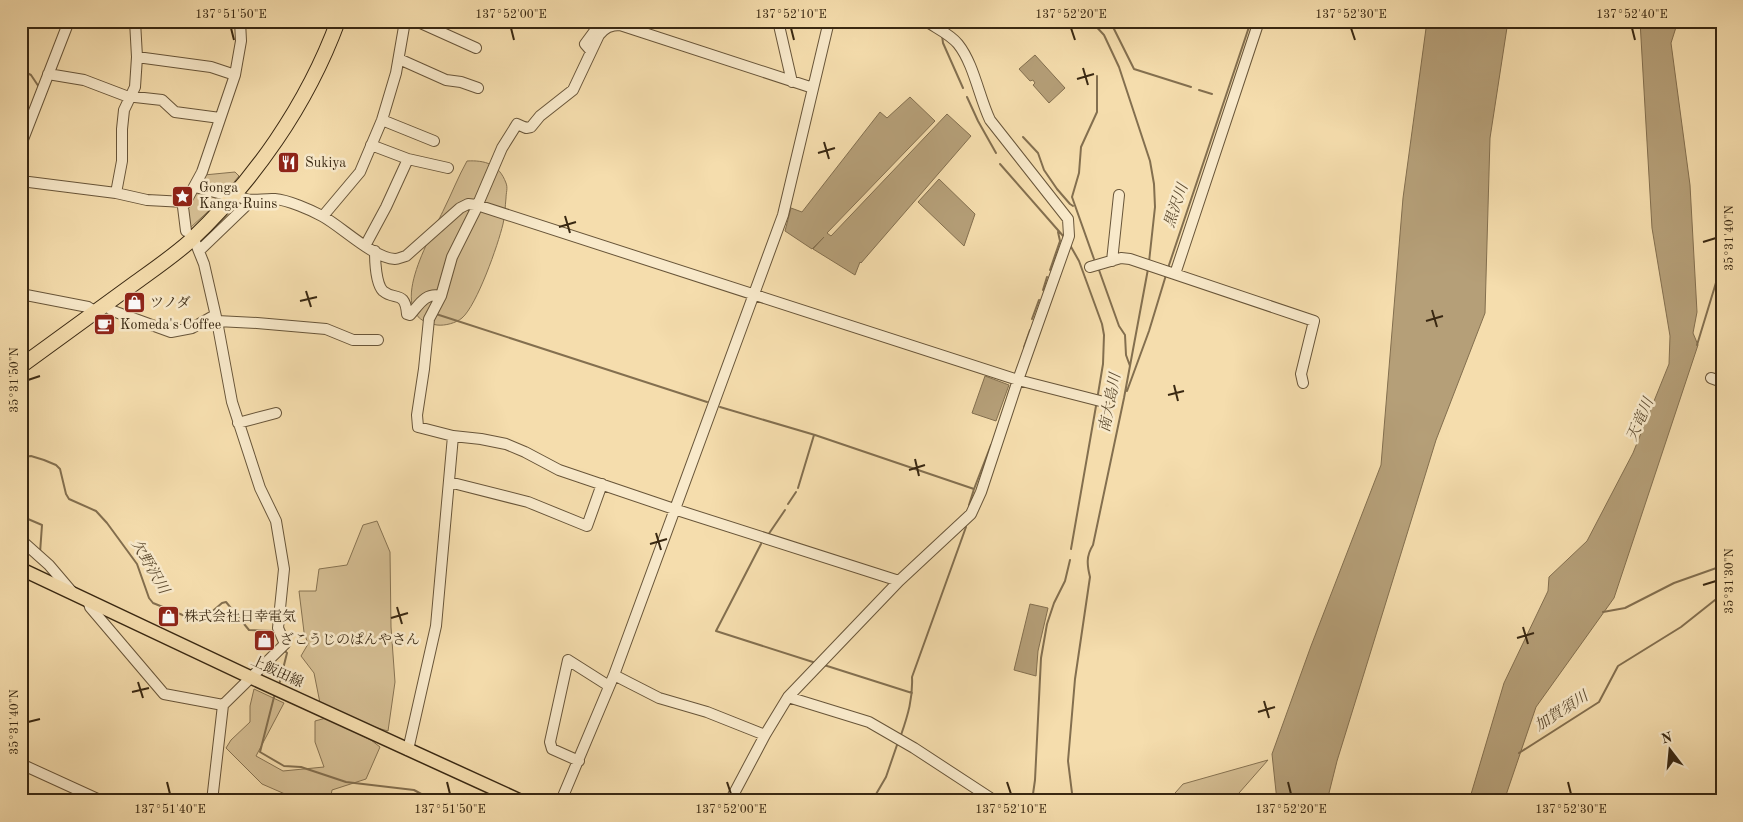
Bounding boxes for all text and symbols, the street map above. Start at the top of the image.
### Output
text: 137°51'50"E [195,8,267,21]
text: 137°52'00"E [475,8,547,21]
text: 137°52'10"E [755,8,827,21]
text: 137°52'20"E [1035,8,1107,21]
text: 137°52'30"E [1315,8,1387,21]
text: 137°52'40"E [1596,8,1668,21]
restaurant icon: Sukiya [277,151,301,175]
place label: Sukiya [305,156,346,170]
water label: 黒沢川 [1161,180,1192,230]
place label: Gonga Kanga Ruins [199,181,277,211]
place icon: Gonga Kanga Ruins [171,184,195,208]
text: 35°31'40"N [1723,205,1736,271]
shop icon: ツノダ [122,291,146,315]
place label: ツノダ [150,295,190,310]
cafe icon: Komeda's Coffee [92,313,116,337]
place label: Komeda's Coffee [120,318,221,332]
text: 35°31'50"N [8,347,21,413]
water label: 南大島川 [1096,370,1124,434]
water label: 天竜川 [1623,394,1658,444]
water label: 欠野沢川 [128,536,173,598]
text: 35°31'30"N [1723,548,1736,614]
shop icon: 株式会社日幸電気 [156,605,180,629]
place label: 株式会社日幸電気 [184,609,296,624]
shop icon: ざこうじのぱんやさん [252,628,276,652]
place label: ざこうじのぱんやさん [280,632,420,647]
street label: 上飯田線 [249,653,306,690]
water label: 加賀須川 [1532,687,1593,735]
text: 35°31'40"N [8,689,21,755]
north arrow [1646,724,1696,774]
text: N [1660,730,1674,747]
text: 137°51'40"E [134,803,206,816]
text: 137°51'50"E [414,803,486,816]
text: 137°52'00"E [695,803,767,816]
text: 137°52'10"E [975,803,1047,816]
text: 137°52'20"E [1255,803,1327,816]
text: 137°52'30"E [1535,803,1607,816]

